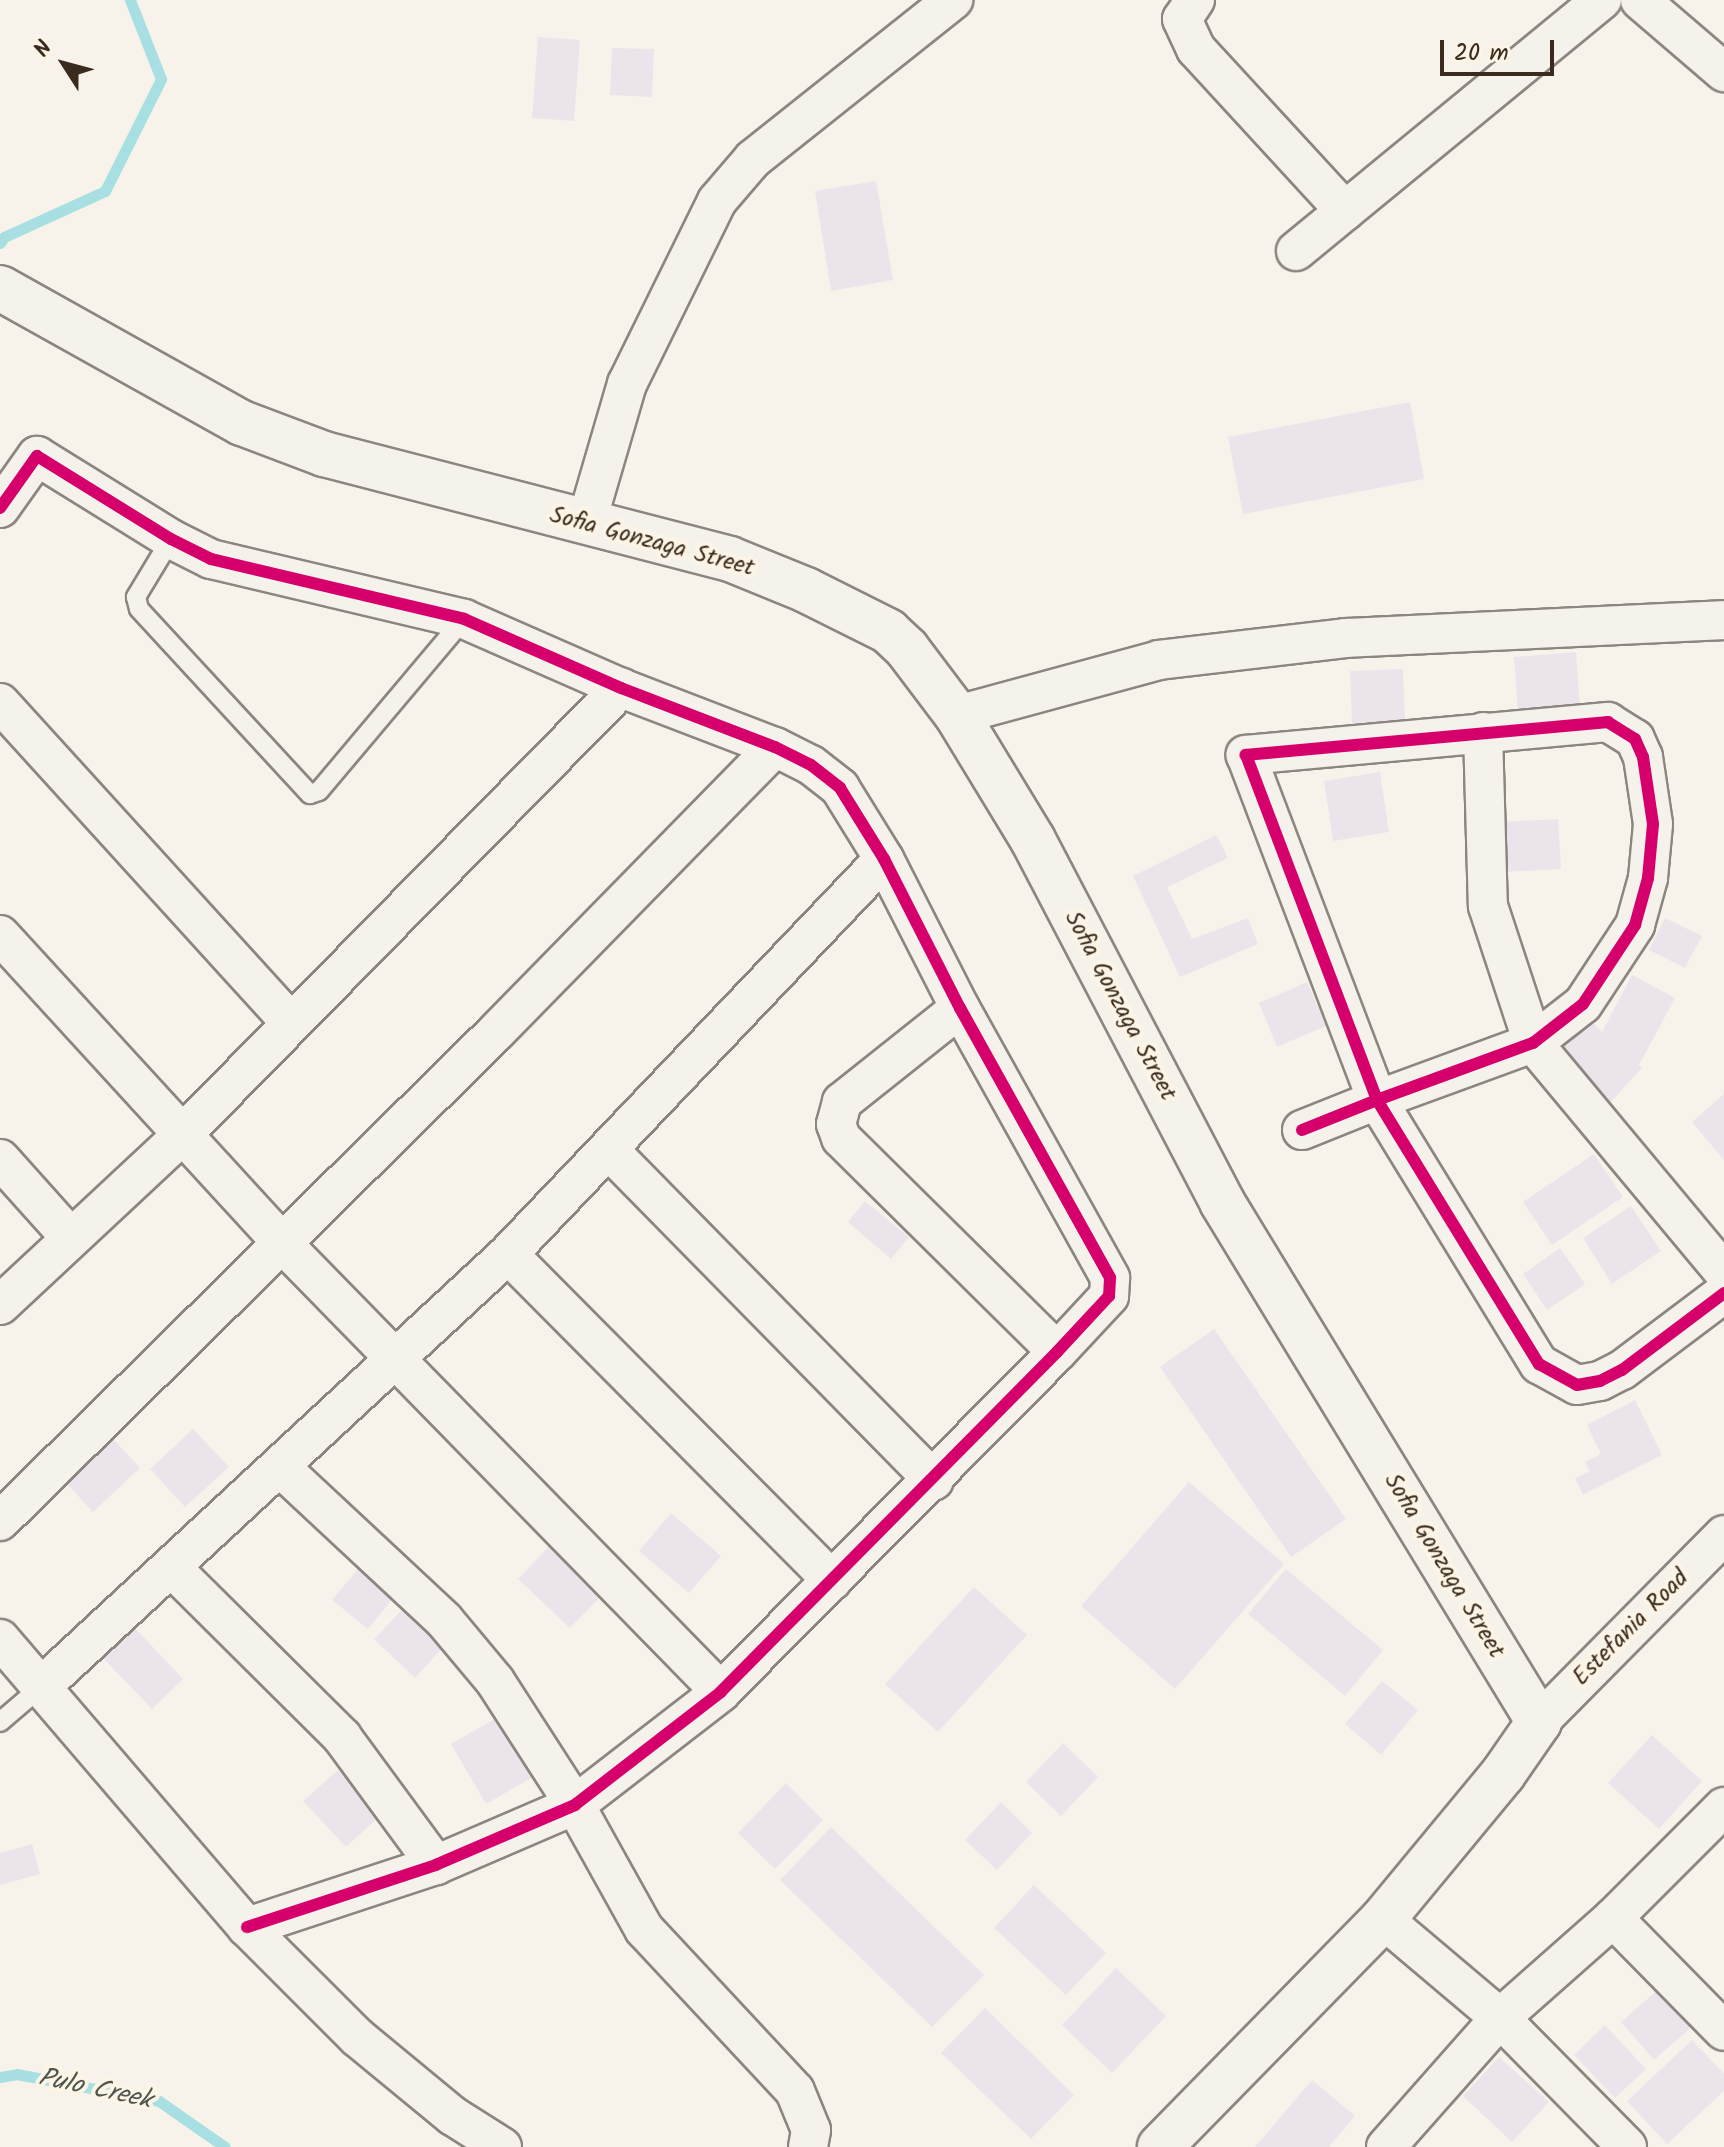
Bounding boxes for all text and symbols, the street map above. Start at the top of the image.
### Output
north arrow [24,24,104,104]
scale bar [1444,24,1558,74]
text: N [26,34,62,66]
text: 20 m [1454,34,1509,73]
street label: Sofia Gonzaga Street [547,501,757,583]
street label: Sofia Gonzaga Street [1058,906,1182,1106]
street label: Sofia Gonzaga Street [1377,1468,1511,1664]
street label: Estefania Road [1567,1564,1695,1692]
water label: Pulo Creek [36,2063,154,2117]

